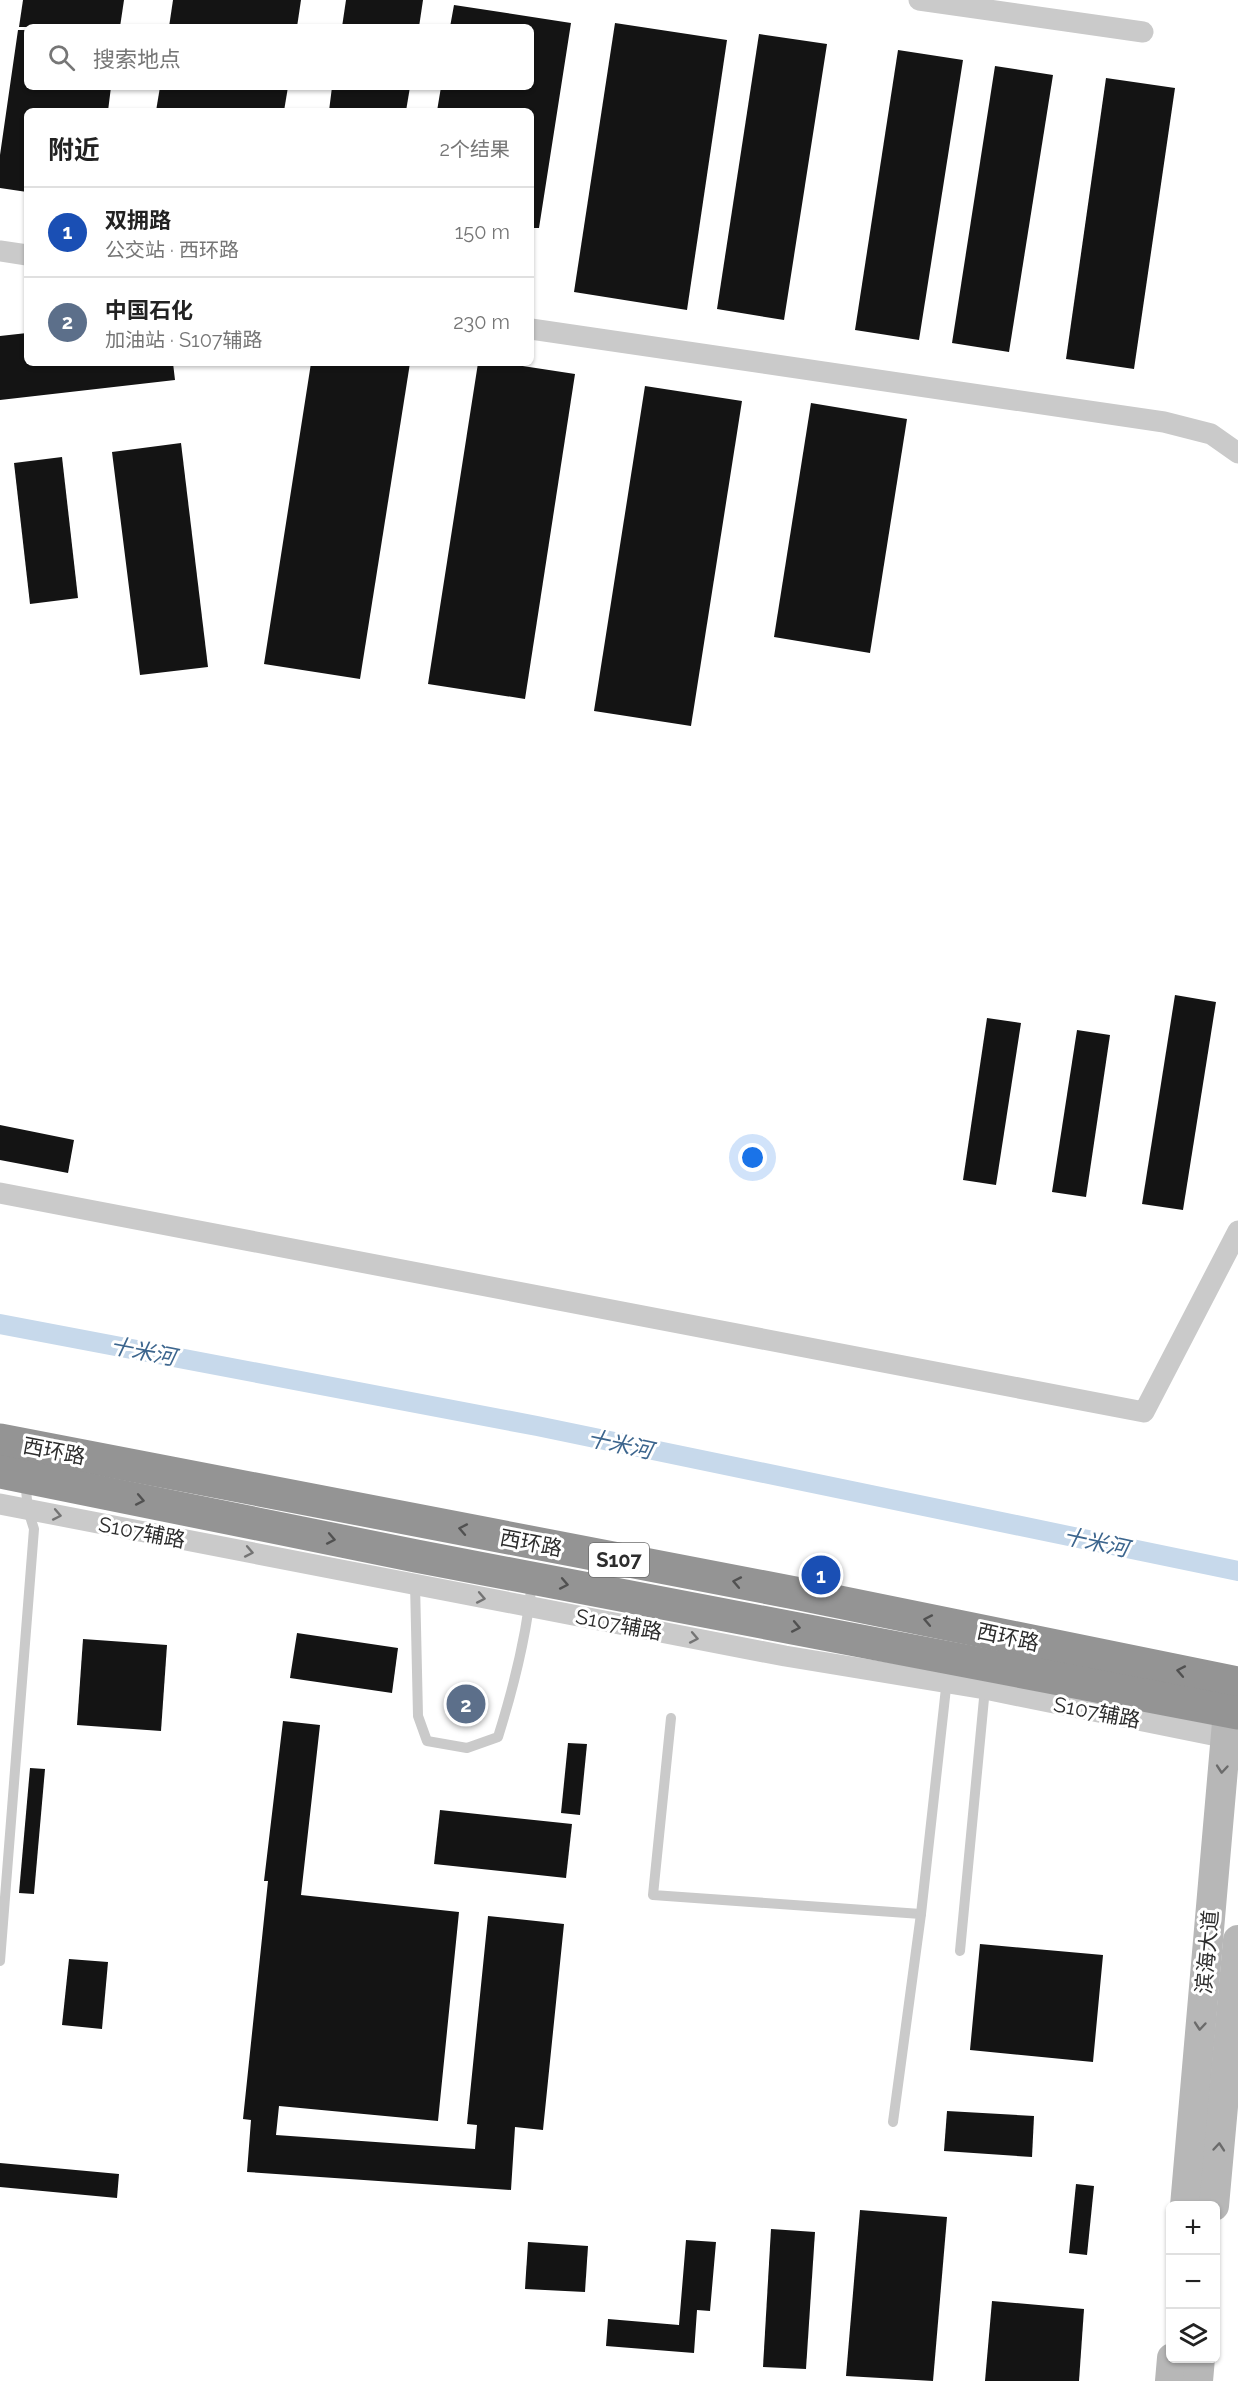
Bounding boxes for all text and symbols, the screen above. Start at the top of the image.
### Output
search box [24,24,534,90]
icon: search [45,41,78,74]
text: 搜索地点 [93,46,181,72]
text: 附近 [48,135,100,165]
text: 2个结果 [440,137,510,161]
text: 双拥路 [105,207,171,233]
text: 1 [63,220,72,244]
text: 150 m [455,220,510,244]
text: 公交站 · 西环路 [105,238,239,262]
text: 中国石化 [105,297,193,323]
text: 2 [62,310,73,334]
text: 230 m [453,310,510,334]
text: 加油站 · S107辅路 [105,328,262,352]
your location [738,1143,767,1172]
water label: 十米河 [108,1332,182,1371]
water label: 十米河 [585,1424,659,1464]
street label: 西环路 [21,1433,87,1469]
one-way arrow [134,1493,144,1506]
one-way arrow [52,1508,62,1521]
street label: S107辅路 [97,1511,187,1553]
water label: 十米河 [1061,1522,1135,1562]
one-way arrow [458,1523,468,1536]
street label: 西环路 [498,1525,564,1561]
one-way arrow [326,1532,336,1545]
road number: S107 [589,1543,649,1577]
one-way arrow [244,1545,254,1558]
pin: 1 [802,1552,840,1598]
one-way arrow [732,1576,742,1589]
one-way arrow [558,1577,568,1590]
one-way arrow [476,1591,486,1604]
street label: S107辅路 [574,1603,664,1645]
one-way arrow [923,1614,933,1627]
street label: 西环路 [975,1618,1041,1656]
one-way arrow [791,1620,801,1633]
one-way arrow [688,1631,698,1644]
one-way arrow [1176,1666,1186,1679]
pin: 2 [446,1682,486,1726]
street label: S107辅路 [1052,1691,1142,1733]
one-way arrow [1216,1765,1229,1774]
street label: 滨海大道 [1191,1909,1223,1995]
one-way arrow [1194,2022,1207,2031]
one-way arrow [1212,2143,1225,2152]
map controls [1166,2201,1220,2363]
button: + [1166,2201,1220,2255]
button: − [1166,2255,1220,2309]
button: layers [1166,2309,1220,2363]

